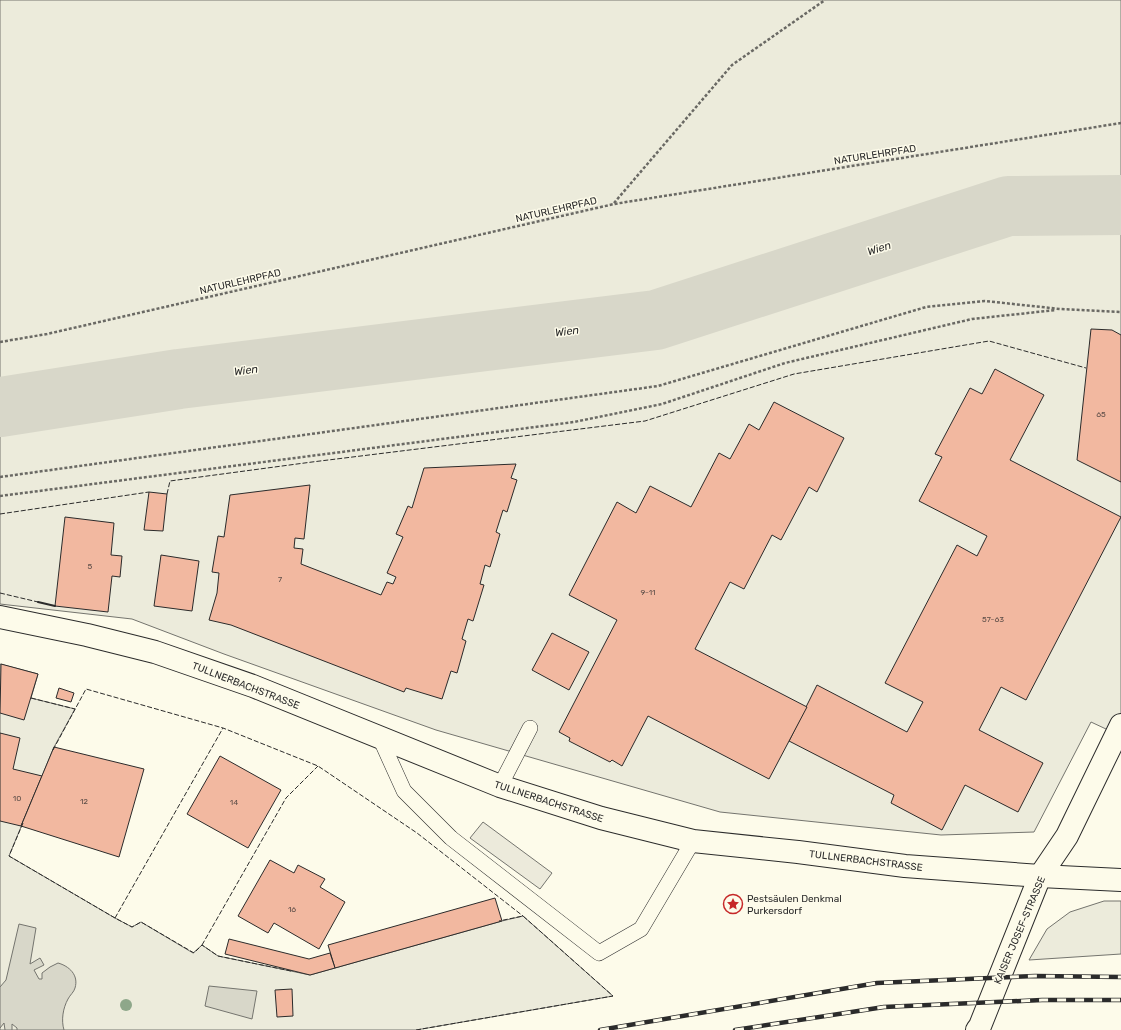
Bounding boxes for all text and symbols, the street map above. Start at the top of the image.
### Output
street label: NATURLEHRPFAD [833,143,917,167]
street label: NATURLEHRPFAD [514,195,598,225]
water label: Wien [866,238,893,258]
street label: NATURLEHRPFAD [198,267,282,297]
water label: Wien [554,324,580,339]
water label: Wien [233,363,259,378]
house number: 65 [1096,410,1106,419]
house number: 5 [88,562,93,571]
house number: 7 [278,575,282,584]
house number: 9-11 [640,588,656,597]
house number: 57-63 [982,615,1004,624]
street label: TULLNERBACHSTRASSE [190,660,301,712]
street label: TULLNERBACHSTRASSE [493,779,605,825]
house number: 10 [13,794,21,803]
house number: 12 [80,797,88,806]
house number: 14 [230,798,238,807]
street label: TULLNERBACHSTRASSE [808,848,923,874]
street label: KAISER JOSEF-STRASSE [992,875,1048,986]
place icon: Pestsäulen Denkmal Purkersdorf [722,893,744,915]
place label: Pestsäulen Denkmal Purkersdorf [747,893,842,917]
house number: 16 [288,905,296,914]

